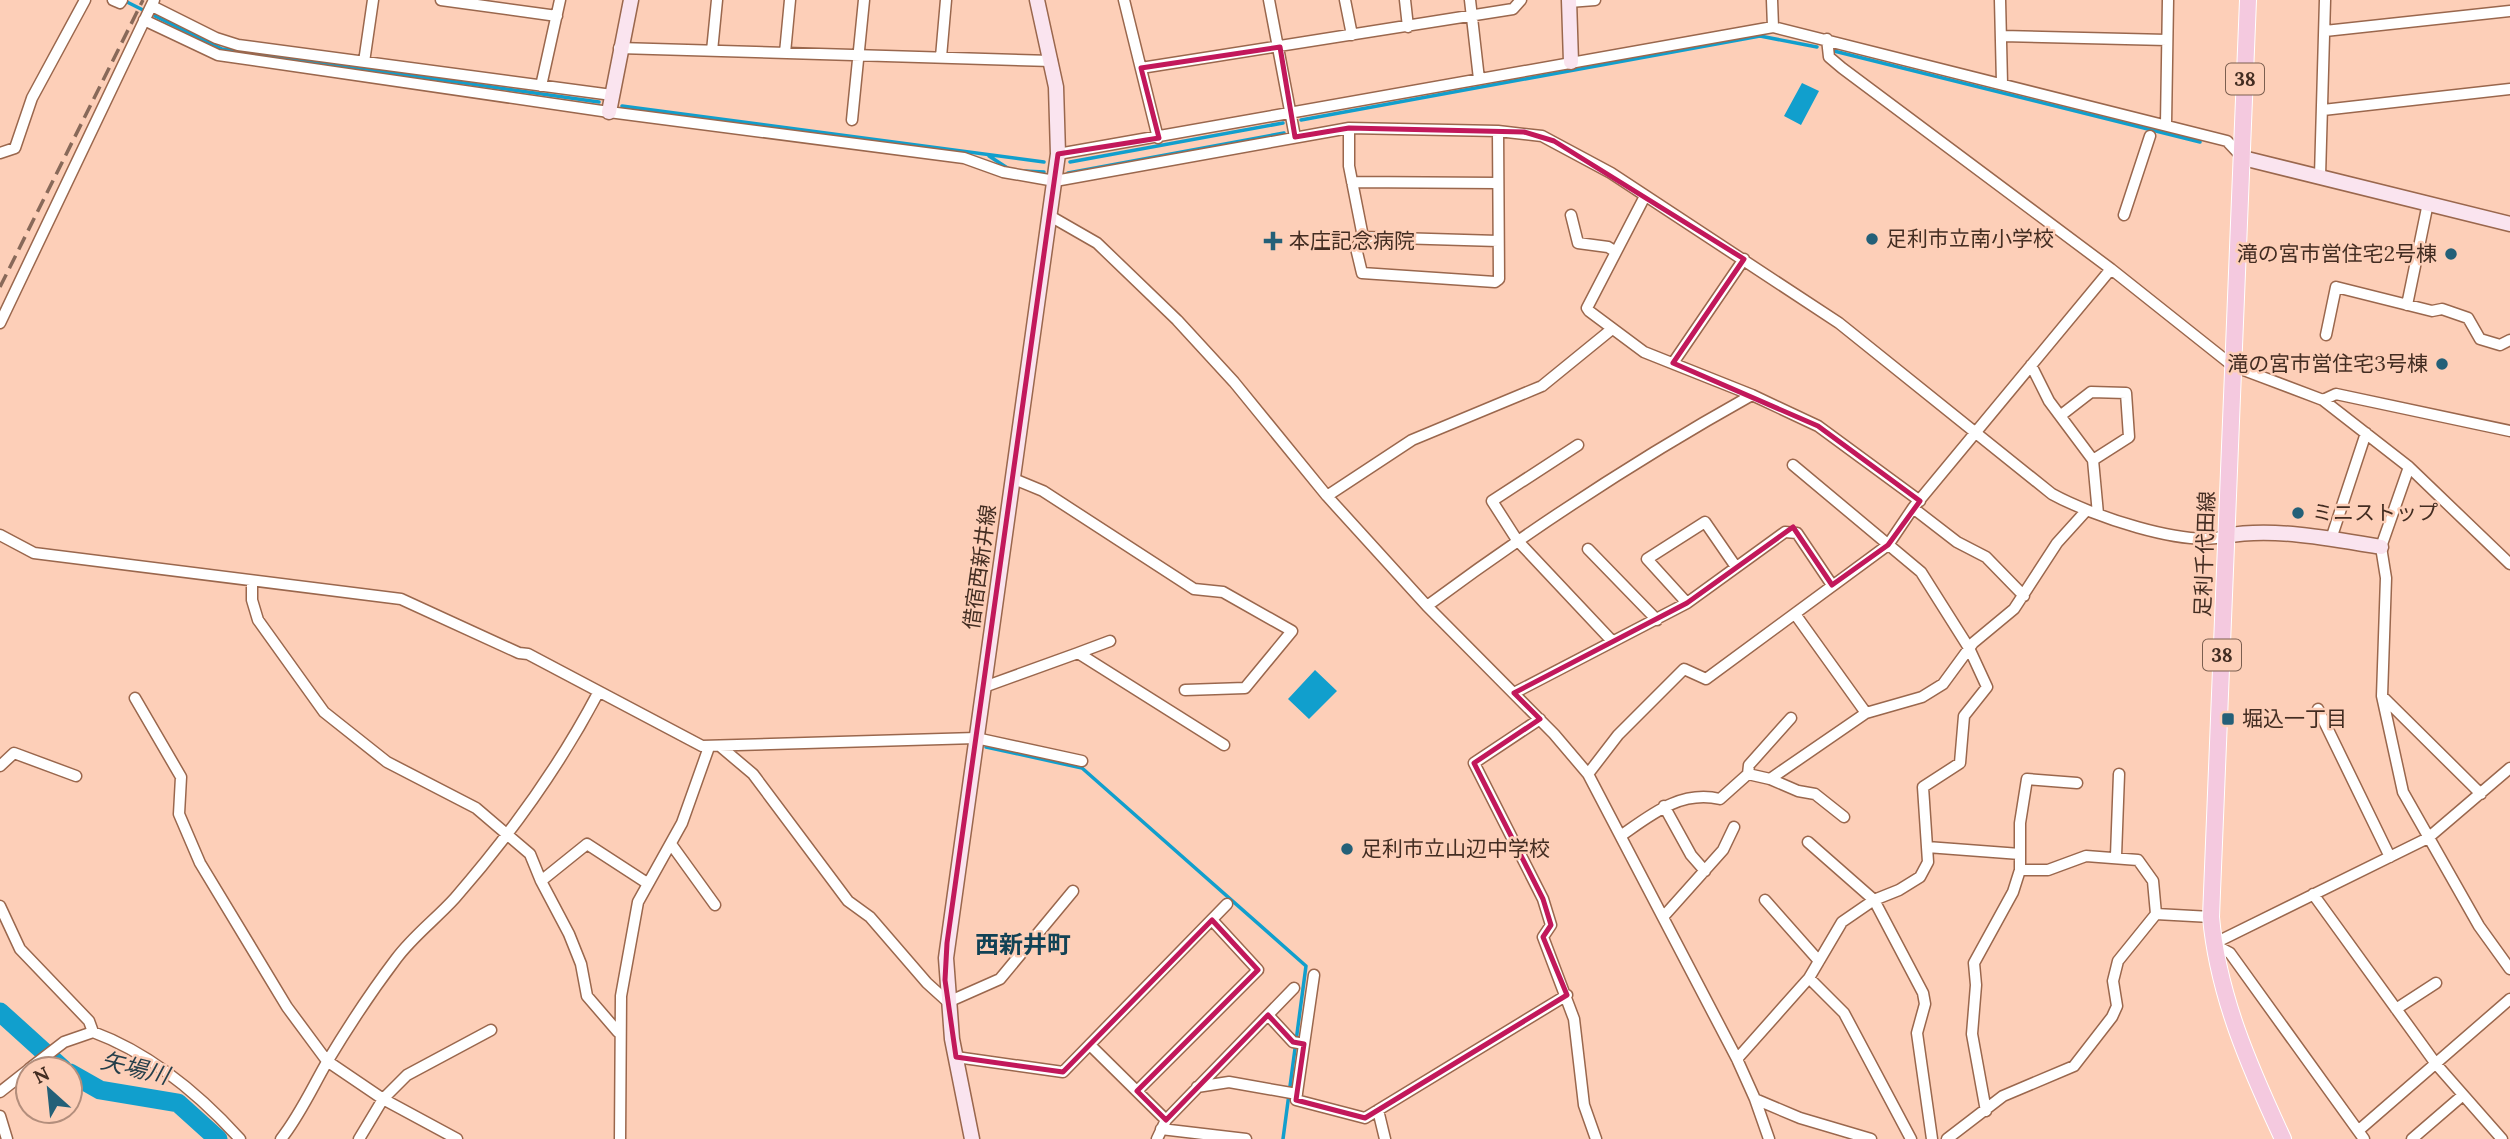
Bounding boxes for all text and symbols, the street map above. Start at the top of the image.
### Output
road number: 38 [2226,64,2264,94]
place label: 足利市立南小学校 [1886,225,2054,252]
place label: 本庄記念病院 [1289,227,1415,254]
marker: 本庄記念病院 [1263,231,1283,251]
marker: 足利市立南小学校 [1864,231,1880,247]
place label: 滝の宮市営住宅2号棟 [2237,240,2437,267]
marker: 滝の宮市営住宅2号棟 [2443,246,2459,262]
place label: 滝の宮市営住宅3号棟 [2227,350,2428,377]
marker: 滝の宮市営住宅3号棟 [2434,356,2450,372]
street label: 足利千代田線 [2189,491,2220,617]
place label: ミニストップ [2312,499,2438,526]
street label: 借宿西新井線 [957,503,1002,631]
marker: ミニストップ [2290,505,2306,521]
road number: 38 [2203,640,2241,670]
place label: 堀込一丁目 [2242,705,2347,732]
marker: 堀込一丁目 [2220,711,2236,727]
place label: 足利市立山辺中学校 [1361,835,1550,862]
marker: 足利市立山辺中学校 [1339,841,1355,857]
district label: 西新井町 [975,929,1071,960]
water label: 矢場川 [98,1045,175,1091]
north arrow [14,1055,84,1125]
text: N [29,1061,54,1089]

